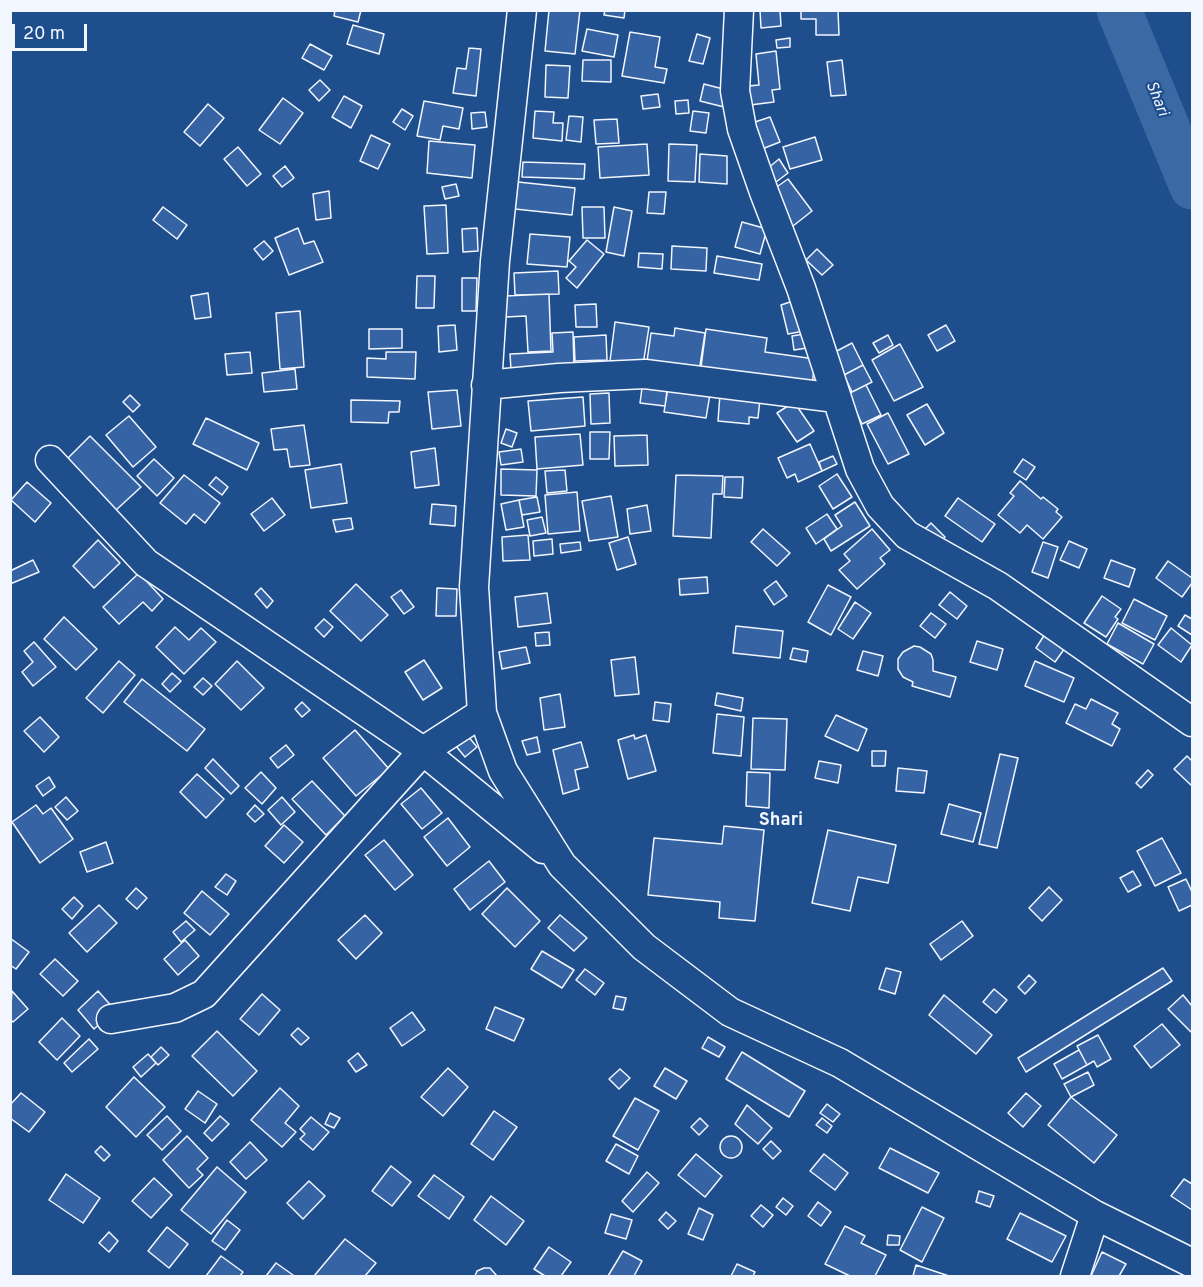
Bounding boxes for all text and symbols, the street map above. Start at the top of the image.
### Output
scale bar [15,12,90,50]
text: 20 m [23,23,65,46]
water label: Shari [1140,79,1172,119]
district label: Shari [759,810,803,832]

